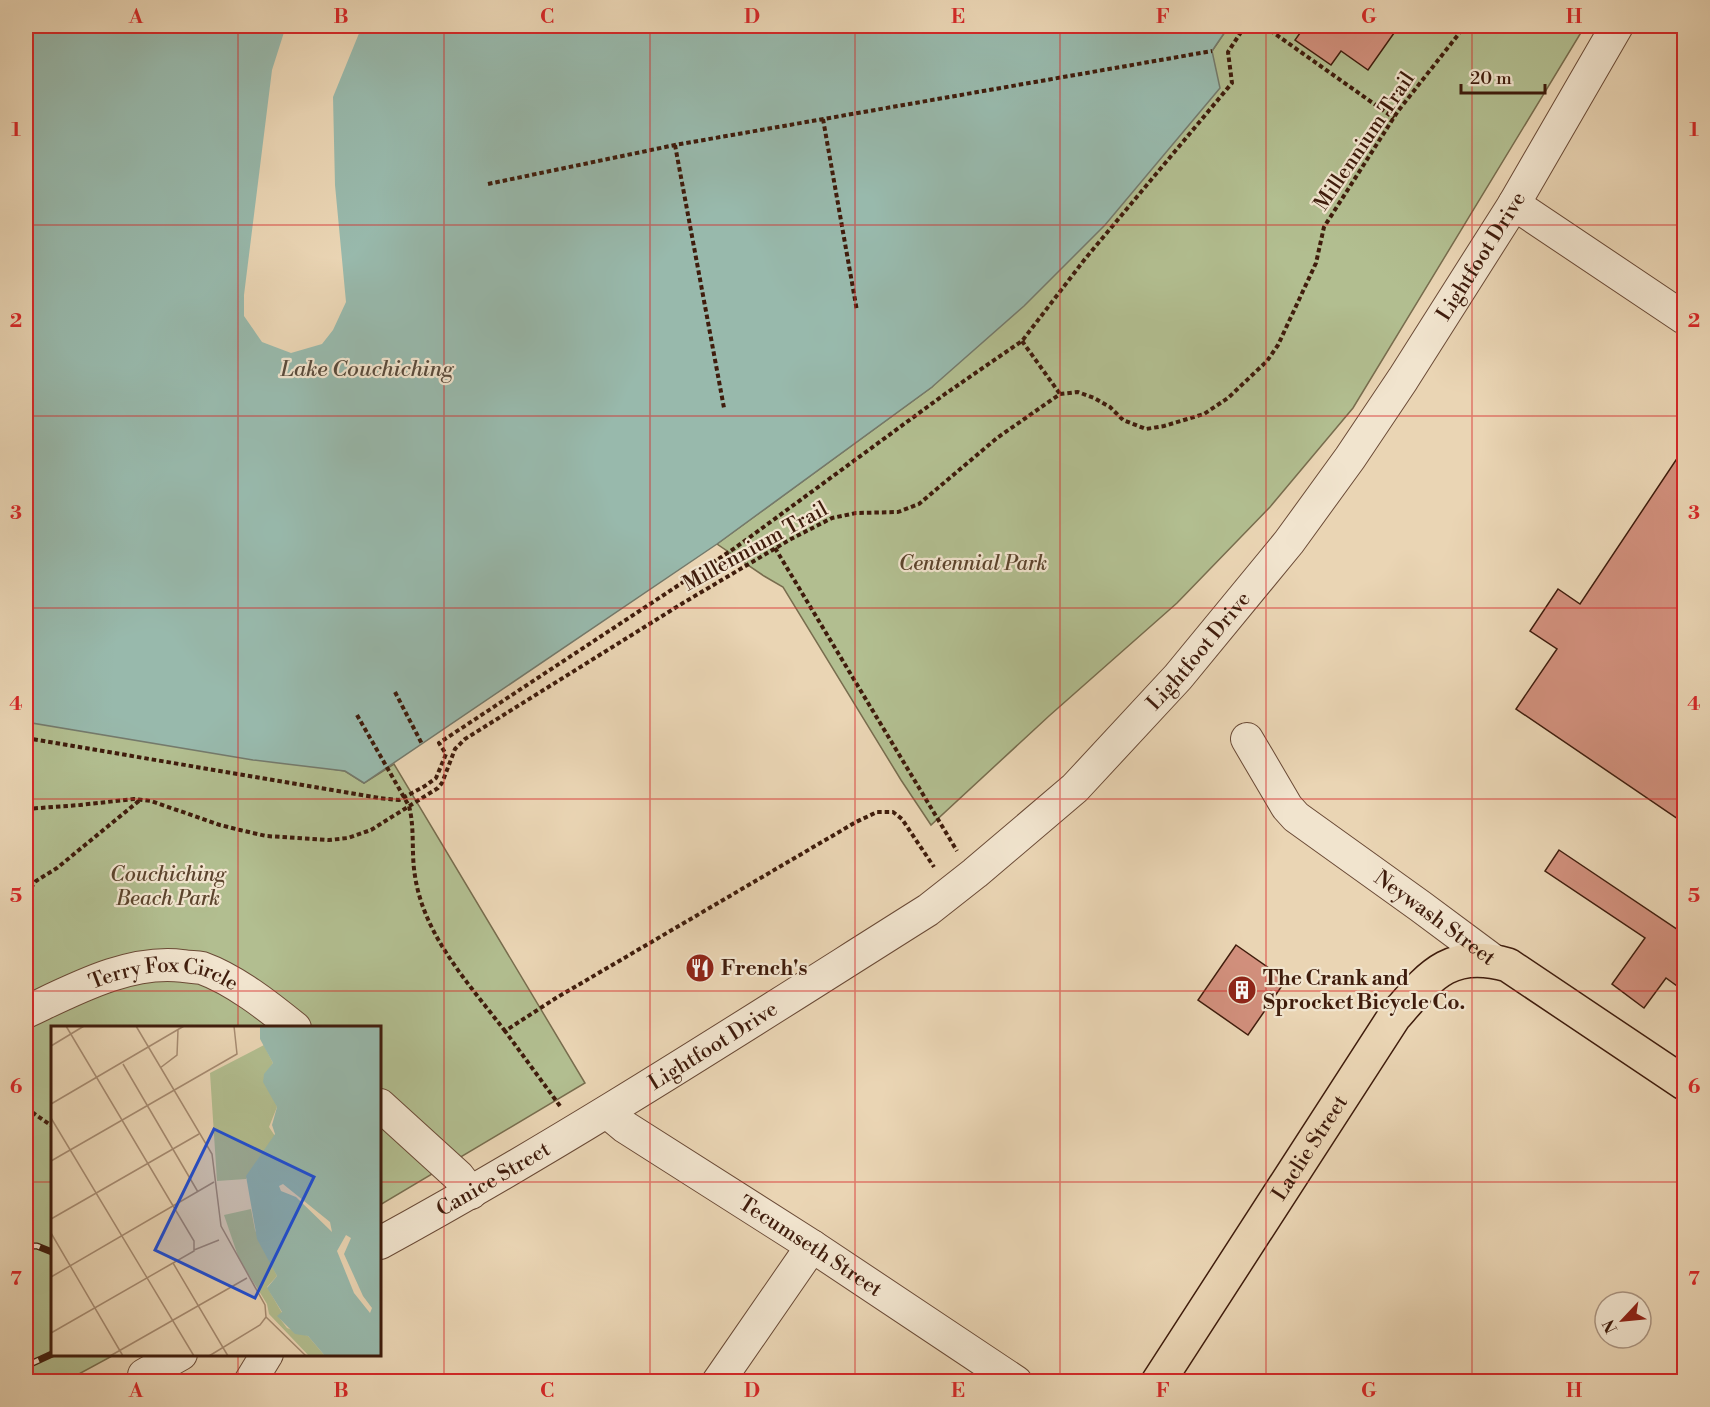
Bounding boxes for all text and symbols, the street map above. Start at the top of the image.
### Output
text: A [128,5,144,30]
text: B [333,5,349,30]
text: C [540,5,554,30]
text: D [744,5,760,30]
text: E [951,5,965,30]
text: F [1156,5,1170,30]
text: G [1361,5,1377,30]
text: H [1566,5,1583,30]
scale bar [1461,57,1545,95]
street label: Millennium Trail [1309,67,1421,216]
text: 20 m [1470,67,1512,90]
text: 1 [11,118,21,143]
text: 1 [1689,118,1699,143]
street label: Lightfoot Drive [1431,188,1532,326]
text: 2 [10,309,22,334]
text: 2 [1688,309,1700,334]
water label: Lake Couchiching [280,356,455,383]
street label: Millennium Trail [678,496,833,597]
text: 3 [10,501,22,526]
text: 3 [1688,501,1700,526]
park label: Centennial Park [899,551,1047,577]
street label: Lightfoot Drive [1142,587,1257,716]
text: 4 [9,692,23,717]
text: 4 [1687,692,1701,717]
park label: Couchiching Beach Park [110,862,227,912]
street label: Neywash Street [1369,865,1501,972]
text: 5 [10,884,22,909]
text: 5 [1688,884,1700,909]
restaurant icon: French's [684,952,716,984]
street label: Terry Fox Circle [86,953,243,997]
place label: French's [721,956,808,982]
place label: The Crank and Sprocket Bicycle Co. [1263,966,1465,1016]
building icon: The Crank and Sprocket Bicycle Co. [1226,974,1258,1006]
street label: Lightfoot Drive [644,996,783,1097]
inset map [51,1026,381,1356]
text: 6 [10,1075,23,1100]
text: 6 [1688,1075,1701,1100]
street label: Laclie Street [1267,1090,1354,1206]
street label: Canice Street [432,1136,556,1223]
street label: Tecumseth Street [734,1191,887,1303]
text: 7 [10,1267,22,1292]
text: 7 [1688,1267,1700,1292]
north arrow [1593,1290,1653,1350]
text: N [1599,1316,1622,1336]
text: A [128,1379,144,1404]
text: B [333,1379,349,1404]
text: C [540,1379,554,1404]
text: D [744,1379,760,1404]
text: E [951,1379,965,1404]
text: F [1156,1379,1170,1404]
text: G [1361,1379,1377,1404]
text: H [1566,1379,1583,1404]

